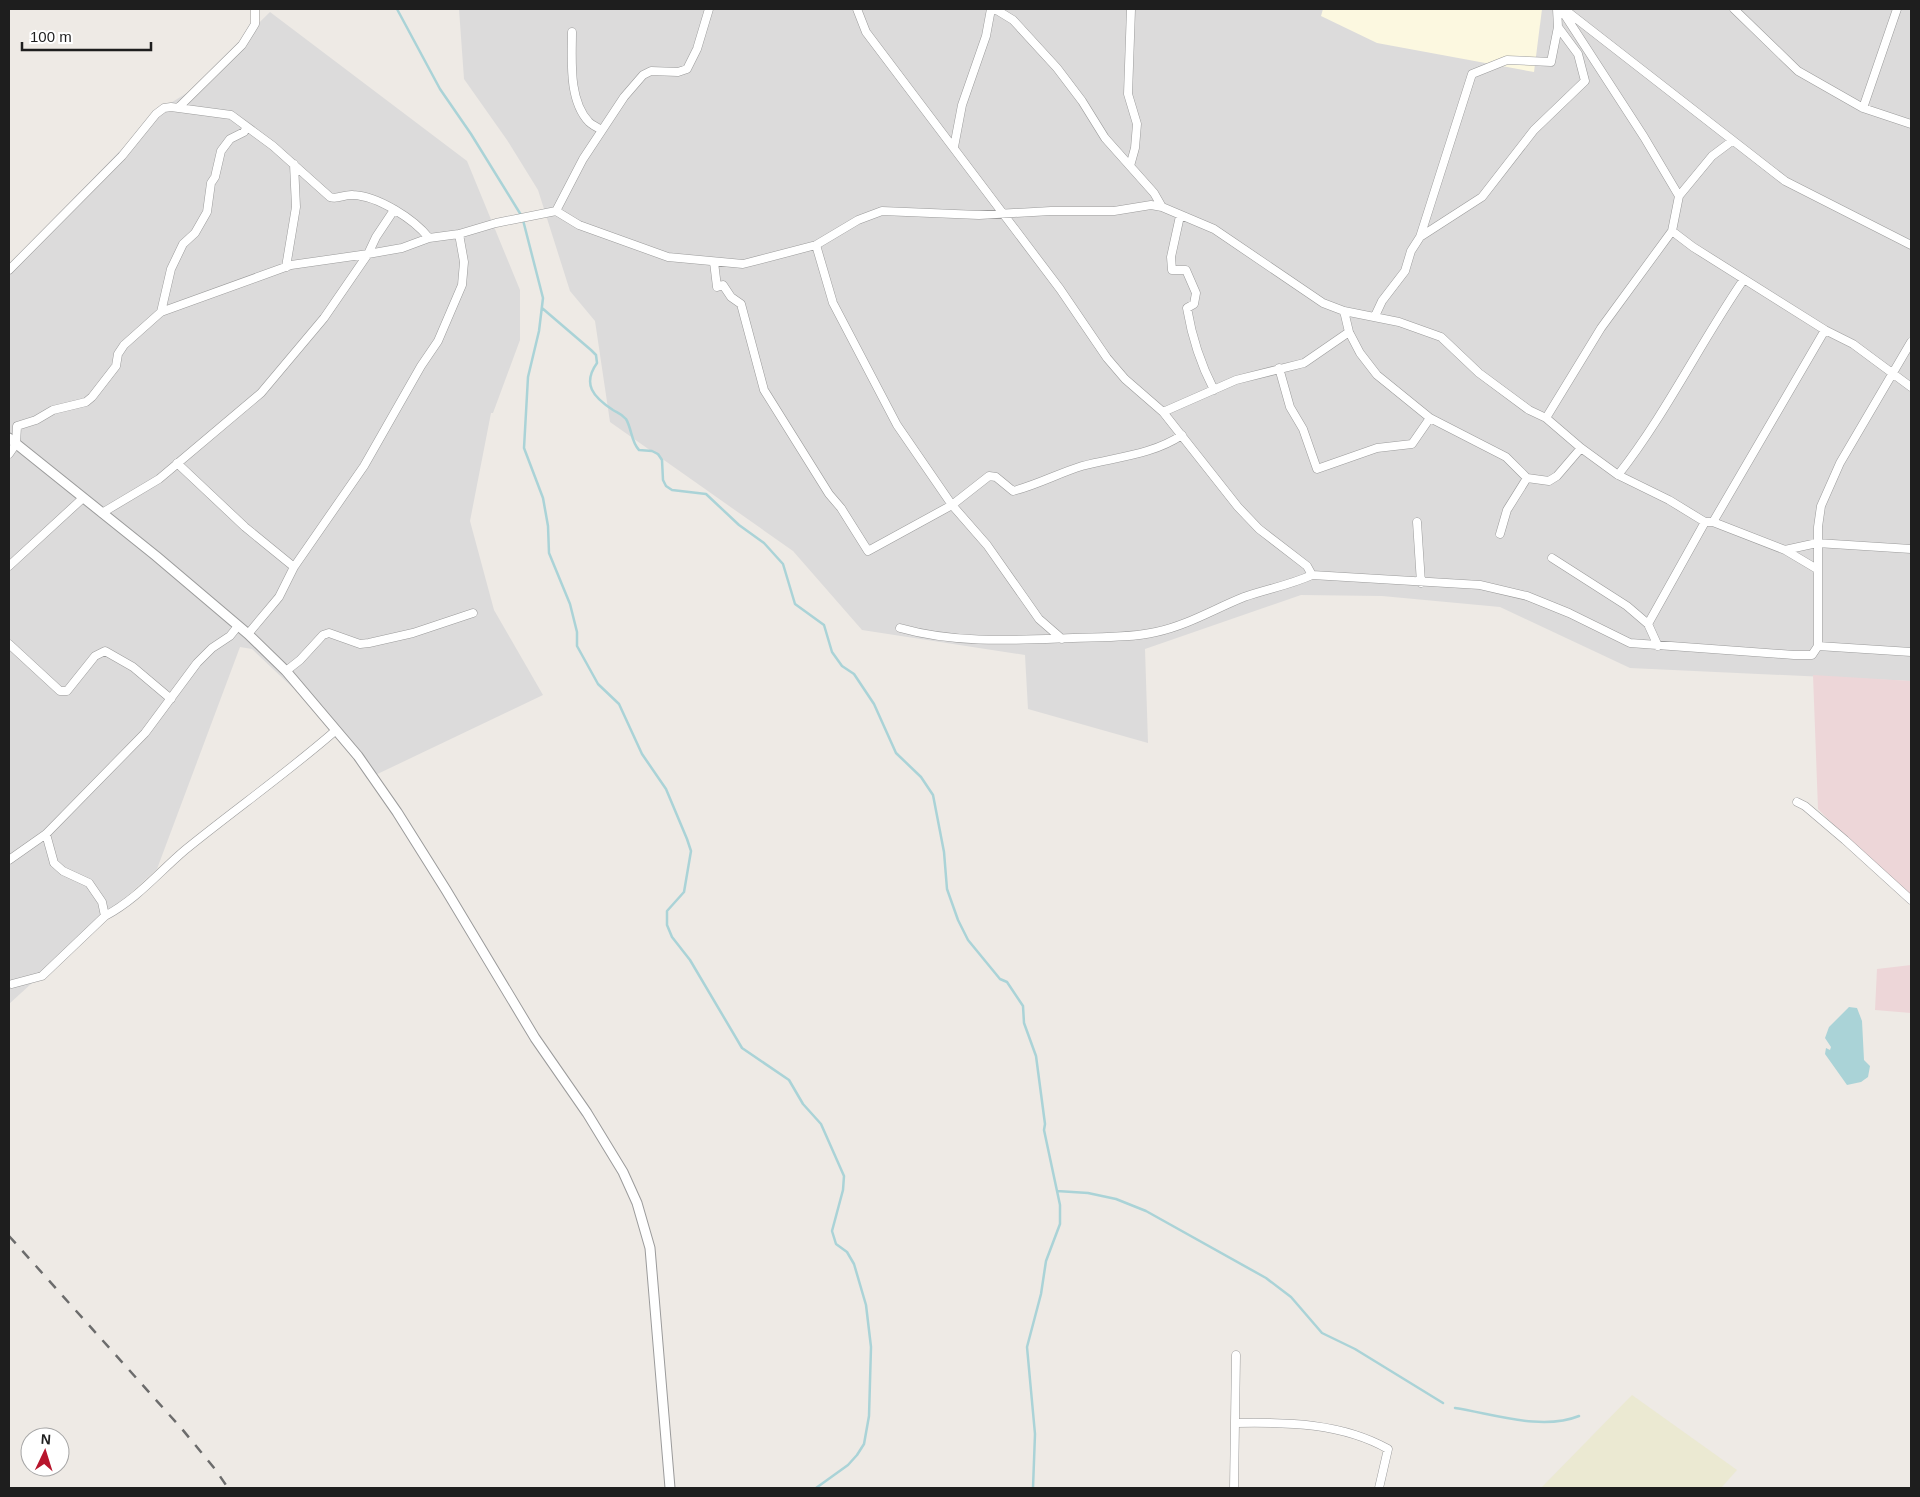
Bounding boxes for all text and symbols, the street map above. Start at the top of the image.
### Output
scale bar [22,20,151,52]
text: 100 m [30,28,72,45]
north arrow [20,1427,70,1477]
text: N [40,1431,52,1447]

